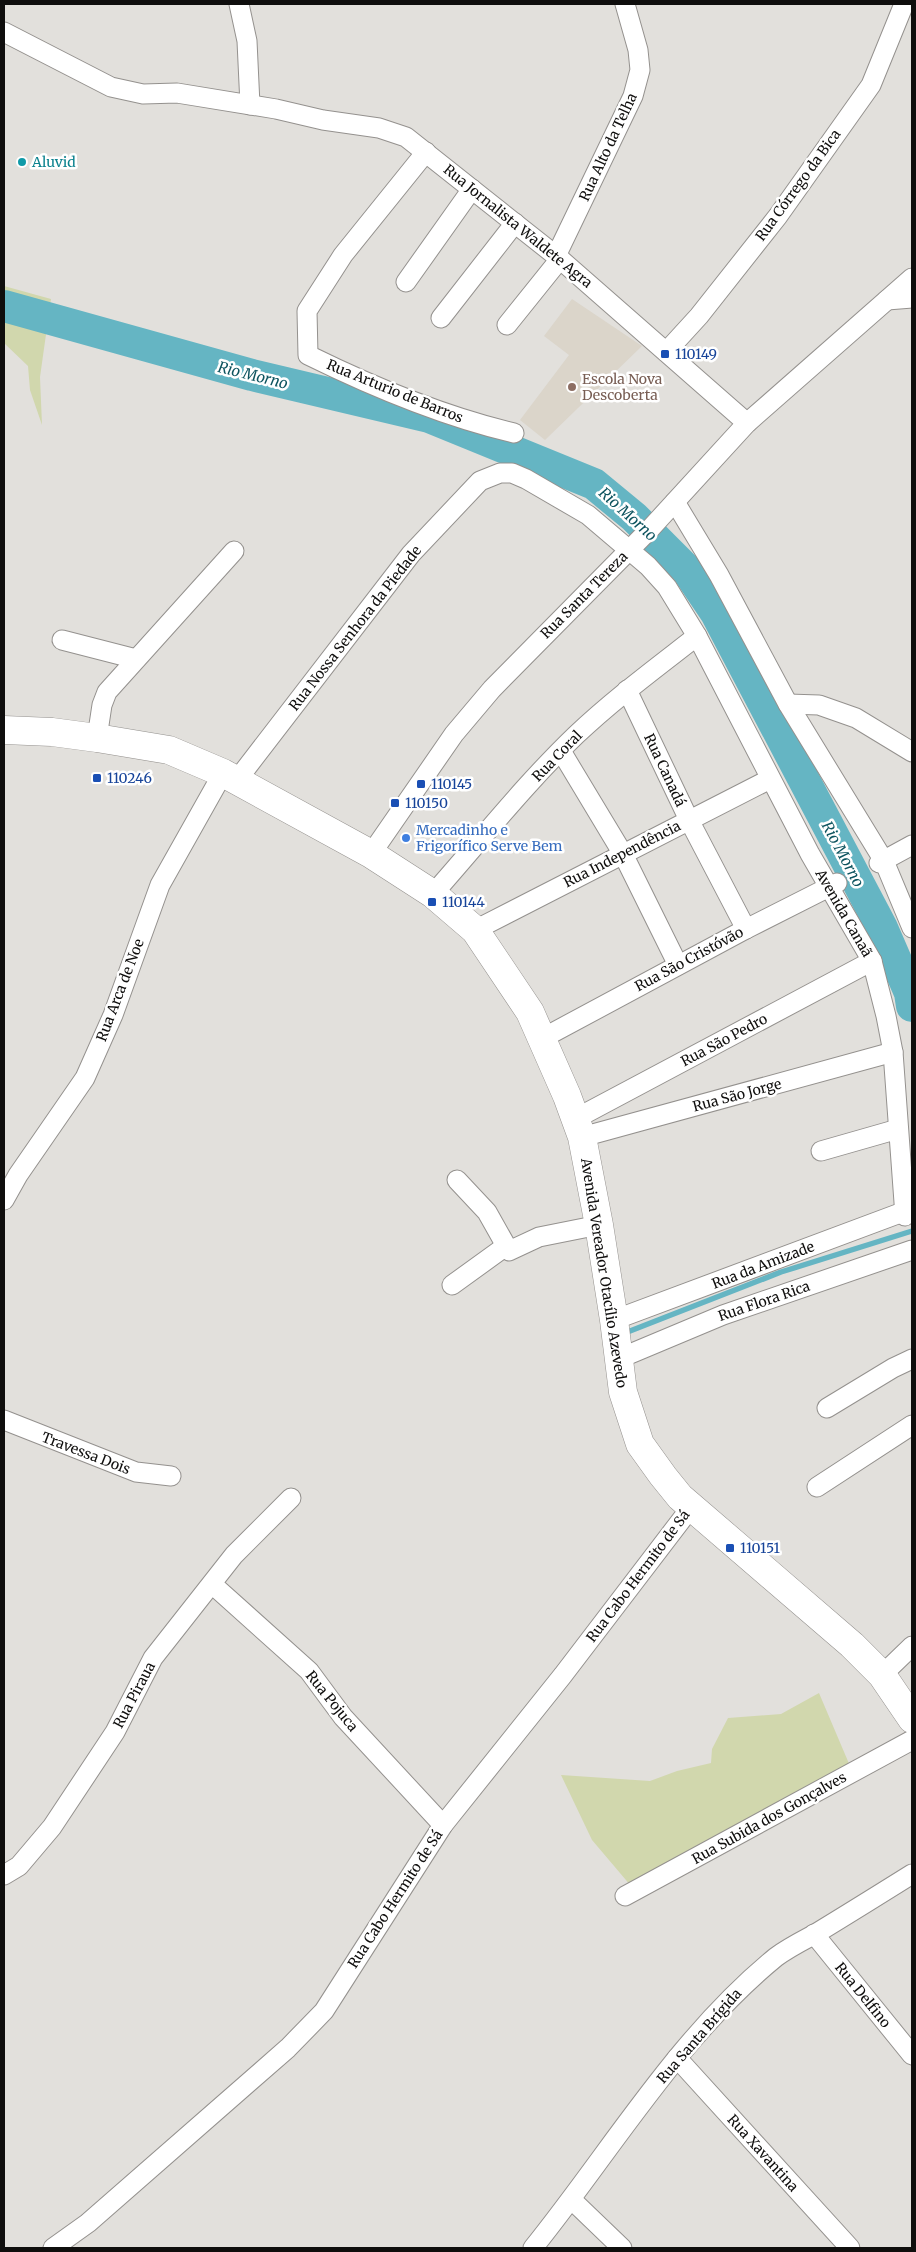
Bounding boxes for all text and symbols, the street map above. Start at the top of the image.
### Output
street label: Rua Alto da Telha [575,90,641,204]
street label: Rua Córrego da Bica [752,125,845,244]
place label: Aluvid [31,153,76,171]
marker: Aluvid [16,156,28,168]
street label: Rua Jornalista Waldete Agra [440,160,596,292]
place label: 110149 [675,345,717,363]
marker: 110149 [659,348,671,360]
street label: Rua Arturio de Barros [324,355,466,427]
water label: Rio Morno [216,357,290,393]
place label: Escola Nova Descoberta [582,370,663,404]
marker: Escola Nova Descoberta [566,381,578,393]
water label: Rio Morno [595,483,661,545]
street label: Rua Nossa Senhora da Piedade [285,542,425,714]
street label: Rua Santa Tereza [537,547,632,642]
street label: Rua Coral [528,726,586,785]
street label: Rua Canadá [640,730,690,810]
place label: 110246 [107,769,152,787]
marker: 110246 [91,772,103,784]
place label: 110145 [431,775,472,793]
marker: 110145 [415,778,427,790]
place label: 110150 [405,794,448,812]
marker: 110150 [389,797,401,809]
street label: Rua Independência [560,816,684,891]
water label: Rio Morno [818,818,868,890]
place label: Mercadinho e Frigorífico Serve Bem [416,821,562,855]
marker: Mercadinho e Frigorífico Serve Bem [400,832,412,844]
street label: Avenida Canaã [811,865,877,961]
place label: 110144 [442,893,485,911]
marker: 110144 [426,896,438,908]
street label: Rua São Cristóvão [632,923,746,995]
street label: Rua Arca de Noe [92,936,148,1044]
street label: Rua São Pedro [678,1010,770,1070]
street label: Rua São Jorge [691,1074,783,1116]
street label: Avenida Vereador Otacílio Azevedo [577,1156,631,1389]
street label: Rua da Amizade [709,1237,817,1293]
street label: Rua Flora Rica [716,1277,813,1325]
street label: Travessa Dois [39,1428,133,1478]
street label: Rua Cabo Hermito de Sá [582,1506,694,1646]
place label: 110151 [740,1539,780,1557]
marker: 110151 [724,1542,736,1554]
street label: Rua Piraua [109,1658,159,1731]
street label: Rua Pojuca [302,1667,362,1736]
street label: Rua Subida dos Gonçalves [689,1768,849,1868]
street label: Rua Cabo Hermito de Sá [344,1826,447,1971]
street label: Rua Delfino [831,1959,895,2031]
street label: Rua Santa Brígida [653,1985,745,2087]
street label: Rua Xavantina [724,2111,803,2196]

